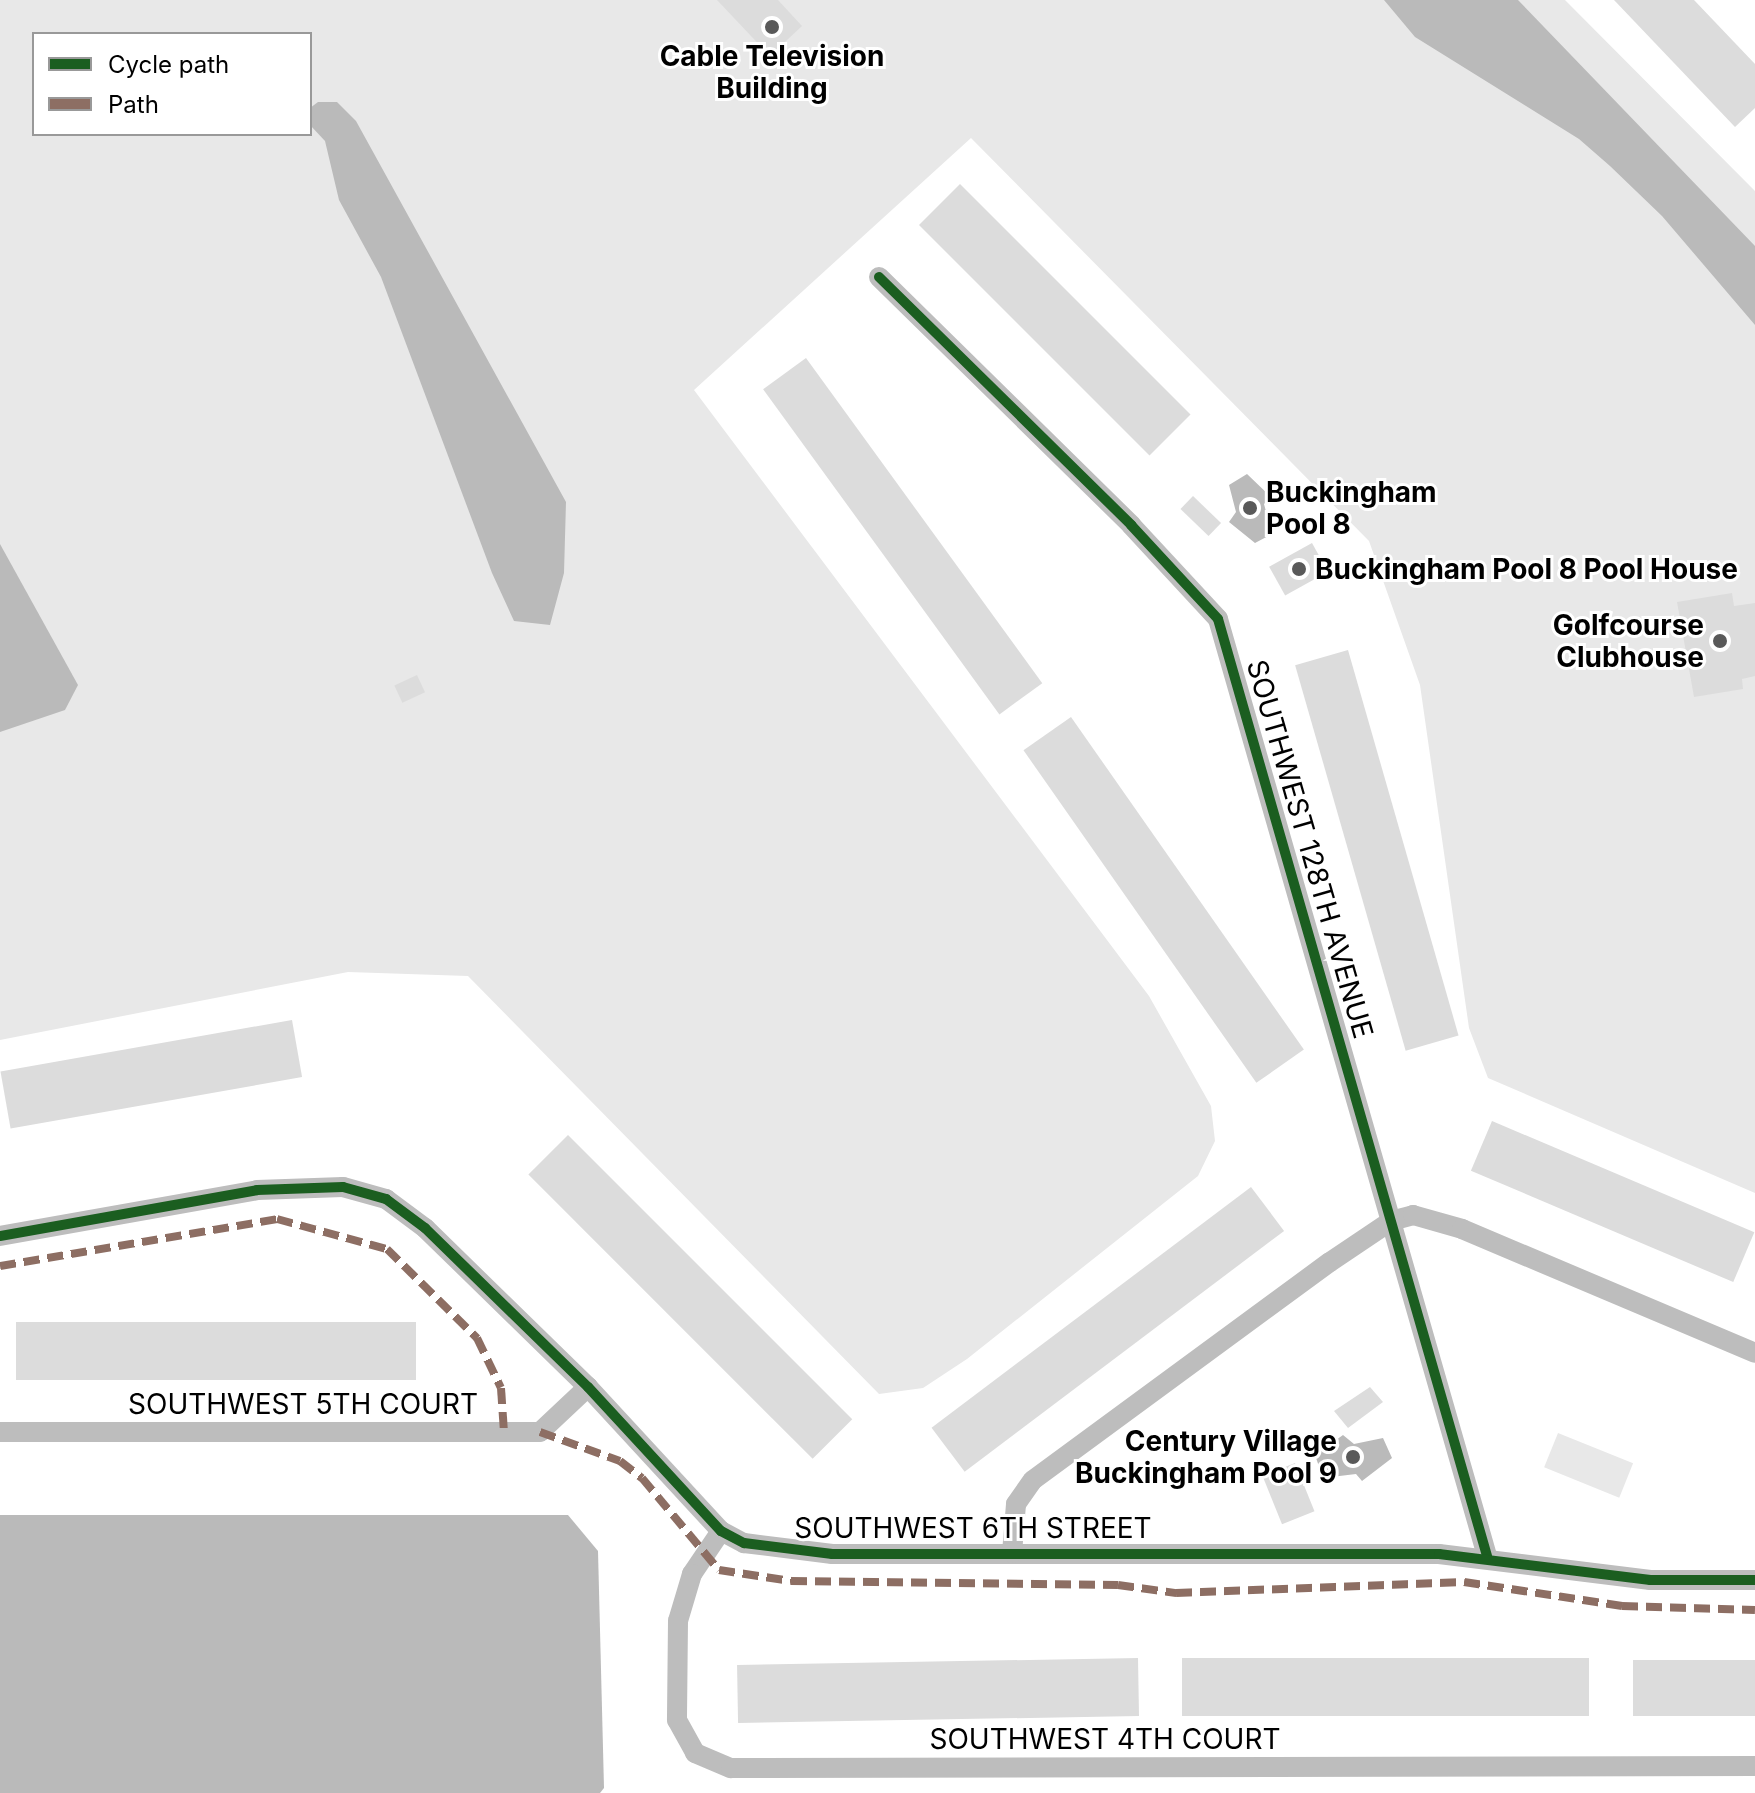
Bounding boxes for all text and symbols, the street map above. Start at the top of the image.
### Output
marker: Cable Television Building [763,18,781,36]
legend [32,32,312,136]
place label: Cable Television Building [660,39,884,105]
text: Cycle path [108,50,229,79]
text: Path [108,90,159,119]
place label: Buckingham Pool 8 [1266,475,1437,541]
marker: Buckingham Pool 8 [1241,499,1259,517]
place label: Buckingham Pool 8 Pool House [1315,552,1738,586]
marker: Buckingham Pool 8 Pool House [1290,560,1308,578]
place label: Golfcourse Clubhouse [1553,608,1704,674]
marker: Golfcourse Clubhouse [1711,632,1729,650]
street label: SOUTHWEST 128TH AVENUE [1240,656,1380,1042]
street label: SOUTHWEST 5TH COURT [128,1387,478,1421]
place label: Century Village Buckingham Pool 9 [1075,1424,1337,1490]
marker: Century Village Buckingham Pool 9 [1344,1448,1362,1466]
street label: SOUTHWEST 6TH STREET [794,1511,1152,1545]
street label: SOUTHWEST 4TH COURT [929,1722,1281,1756]

